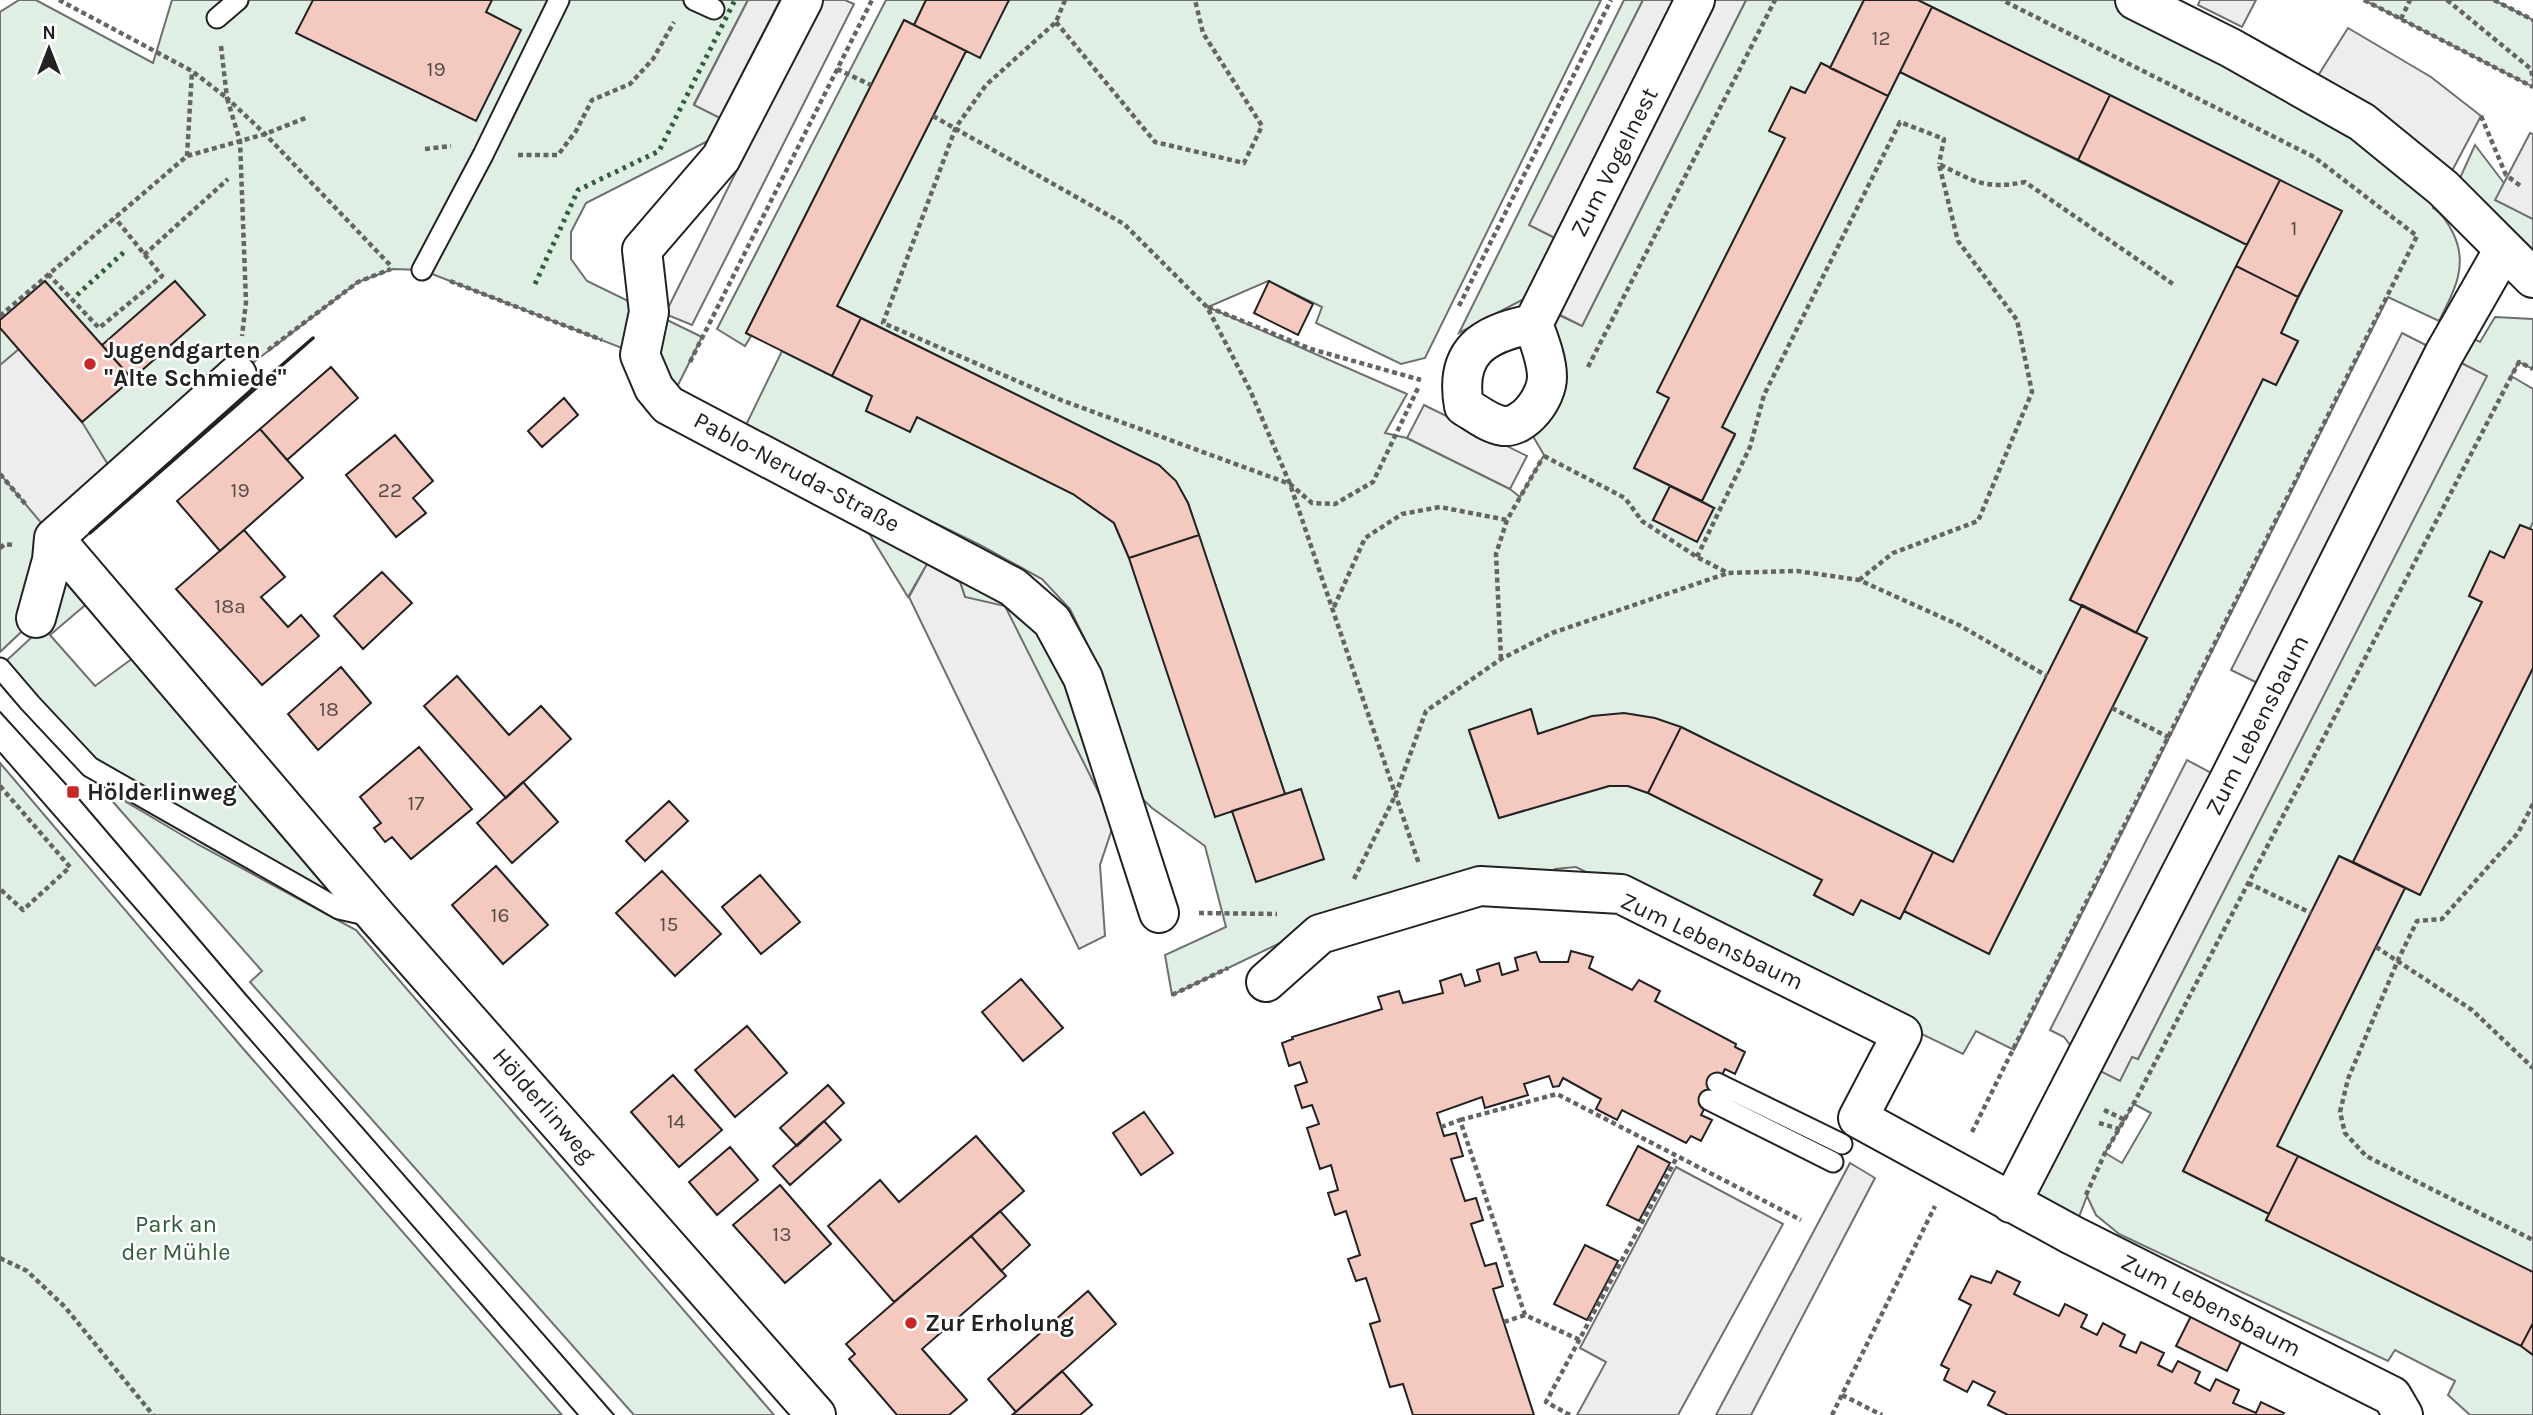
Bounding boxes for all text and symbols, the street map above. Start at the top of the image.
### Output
north arrow [14,14,84,84]
text: N [42,22,56,44]
house number: 12 [1871,26,1891,50]
house number: 19 [426,57,446,81]
street label: Zum Vogelnest [1564,83,1664,241]
house number: 1 [2291,216,2297,240]
place label: Jugendgarten "Alte Schmiede" [104,336,287,392]
marker: Jugendgarten "Alte Schmiede" [82,356,98,372]
street label: Pablo-Neruda-Straße [689,406,905,538]
house number: 19 [230,478,250,502]
house number: 22 [378,478,402,502]
house number: 18a [214,594,246,618]
street label: Zum Lebensbaum [2199,630,2315,820]
house number: 18 [319,697,339,721]
place label: Hölderlinweg [87,778,237,806]
marker: Hölderlinweg [65,784,81,800]
house number: 17 [408,791,425,815]
street label: Zum Lebensbaum [1616,886,1808,996]
house number: 16 [491,903,509,927]
house number: 15 [660,912,678,936]
street label: Hölderlinweg [487,1042,602,1168]
house number: 14 [667,1109,686,1133]
park label: Park an der Mühle [121,1210,231,1266]
house number: 13 [772,1222,792,1246]
street label: Zum Lebensbaum [2116,1247,2306,1363]
place label: Zur Erholung [925,1309,1074,1337]
marker: Zur Erholung [903,1315,919,1331]

